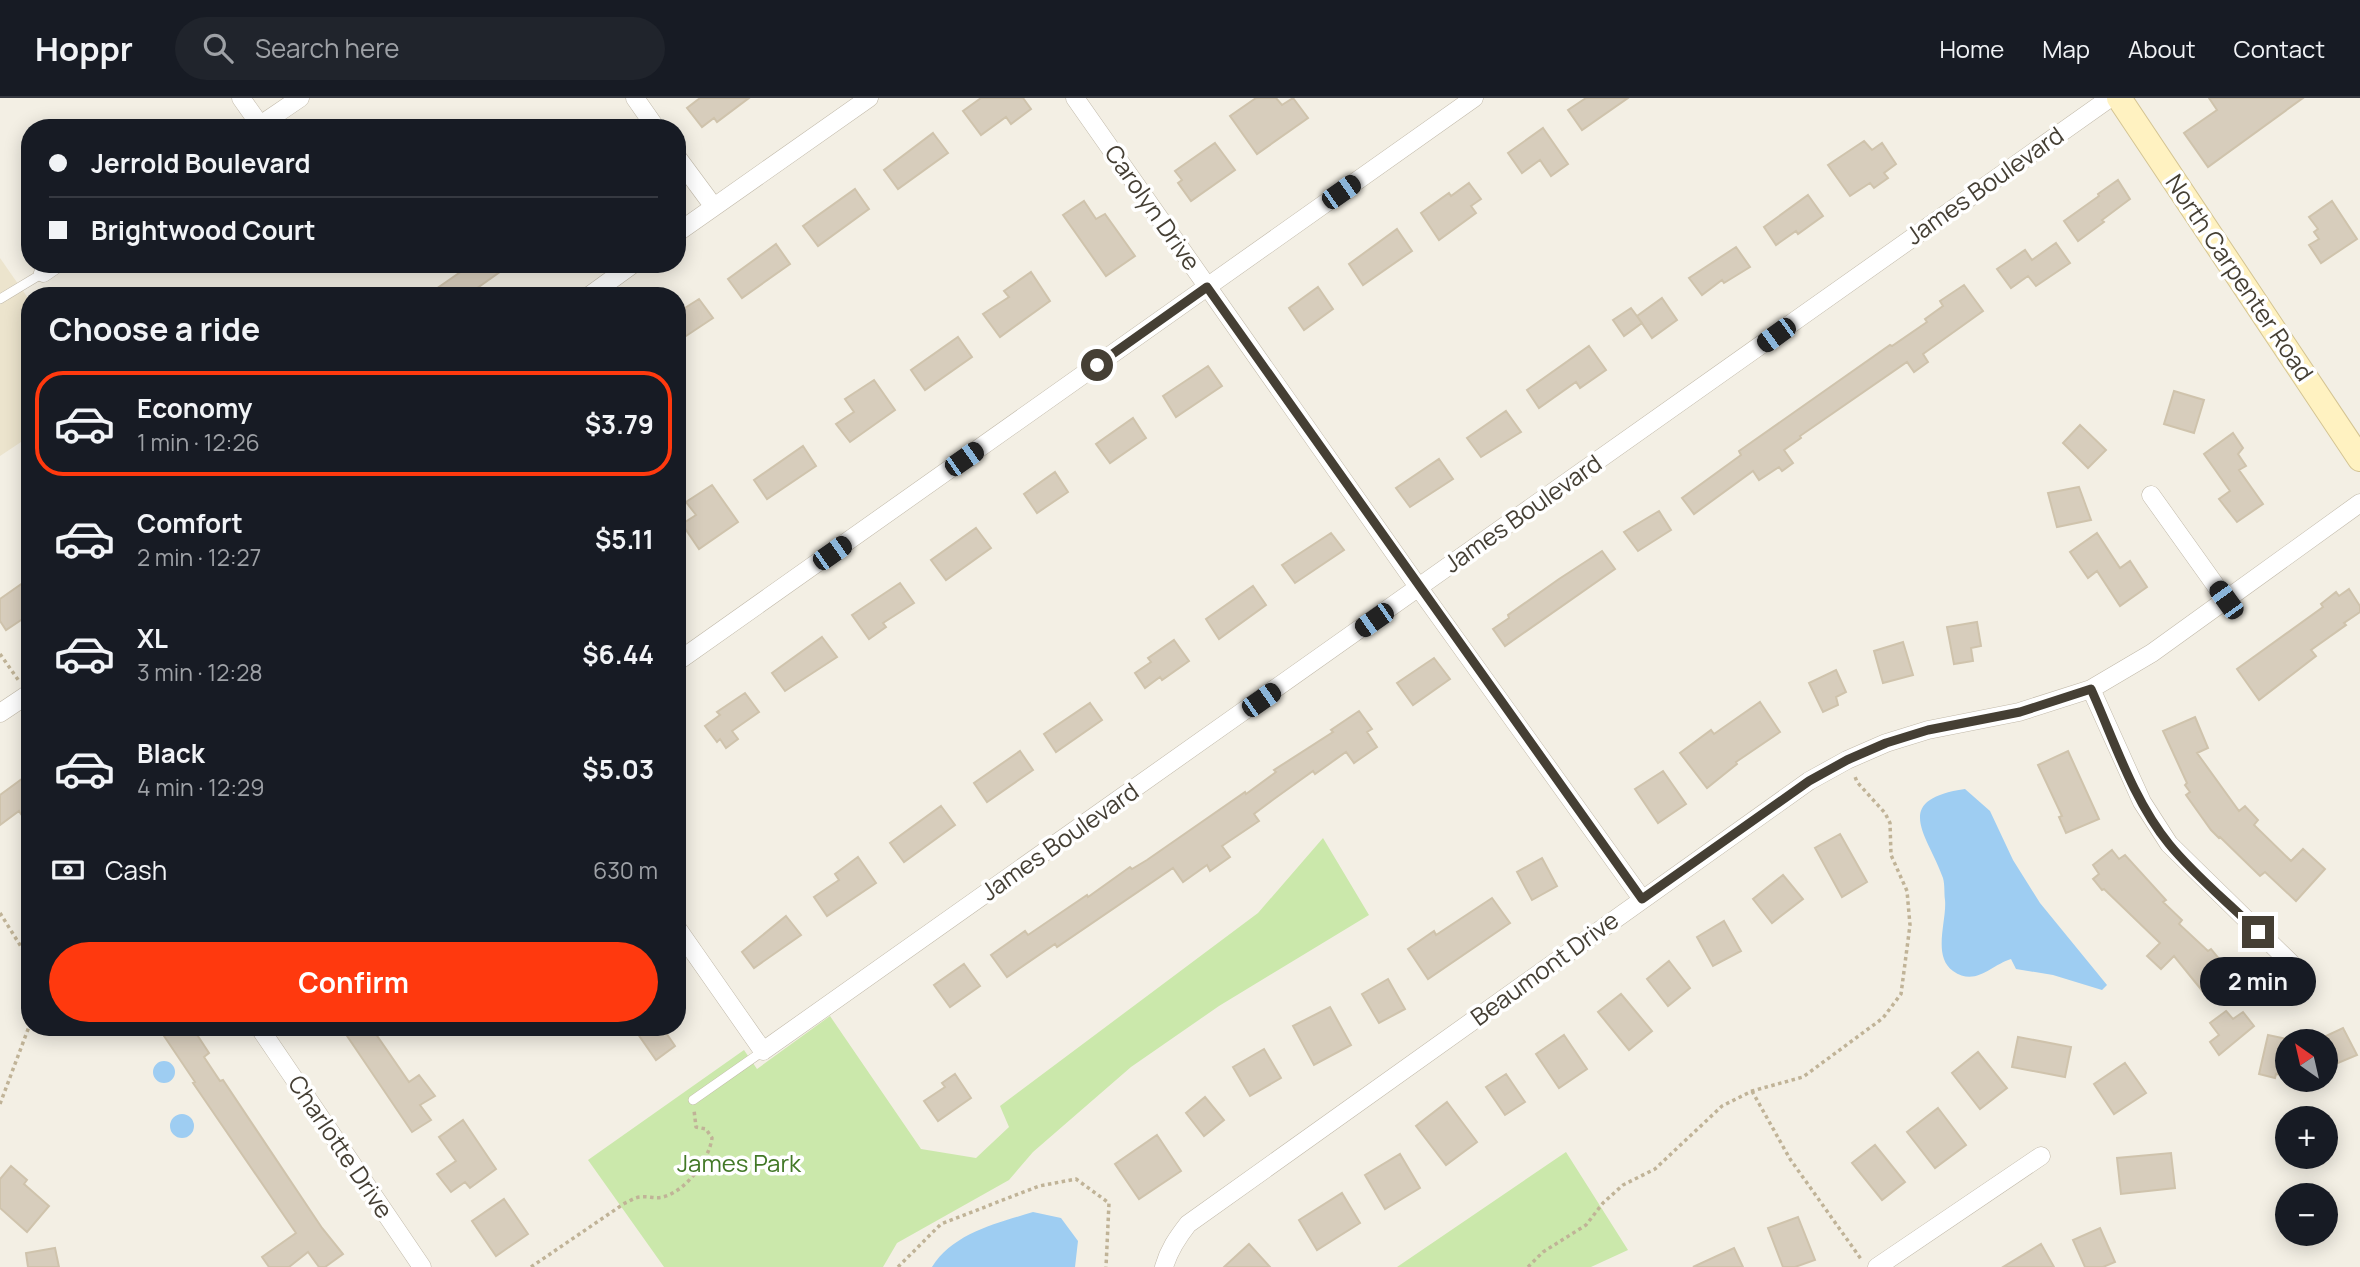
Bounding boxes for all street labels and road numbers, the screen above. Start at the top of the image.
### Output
street label: James Boulevard [1899,118,2070,252]
street label: Carolyn Drive [1098,138,1209,277]
street label: North Carpenter Road [2159,167,2322,387]
street label: James Boulevard [1437,446,1608,580]
street label: James Boulevard [974,774,1145,908]
street label: Beaumont Drive [1463,903,1625,1033]
street label: Charlotte Drive [281,1068,401,1224]

